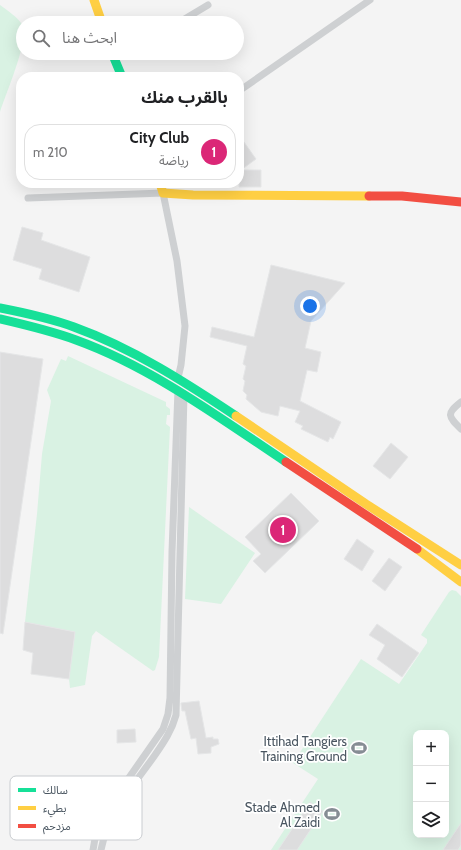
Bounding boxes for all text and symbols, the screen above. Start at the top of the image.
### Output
search box [16,16,244,60]
icon: search [30,27,52,49]
text: ابحث هنا [62,29,117,47]
text: بالقرب منك [141,87,228,107]
text: City Club [129,129,189,147]
text: 210 m [33,144,67,160]
text: 1 [212,144,216,160]
text: رياضة [159,152,189,168]
your location [300,296,320,316]
pin: 1 [270,515,296,545]
map controls [413,730,449,838]
button: + [413,730,449,766]
place label: Ittihad Tangiers Training Ground [260,733,348,764]
sports icon: Ittihad Tangiers Training Ground [350,739,368,757]
button: − [413,766,449,802]
legend [10,776,142,840]
text: سالك [43,783,68,797]
place label: Stade Ahmed Al Zaidi [245,799,320,830]
text: بطيء [43,801,66,818]
button: layers [413,802,449,838]
sports icon: Stade Ahmed Al Zaidi [323,805,341,823]
text: مزدحم [43,819,71,835]

